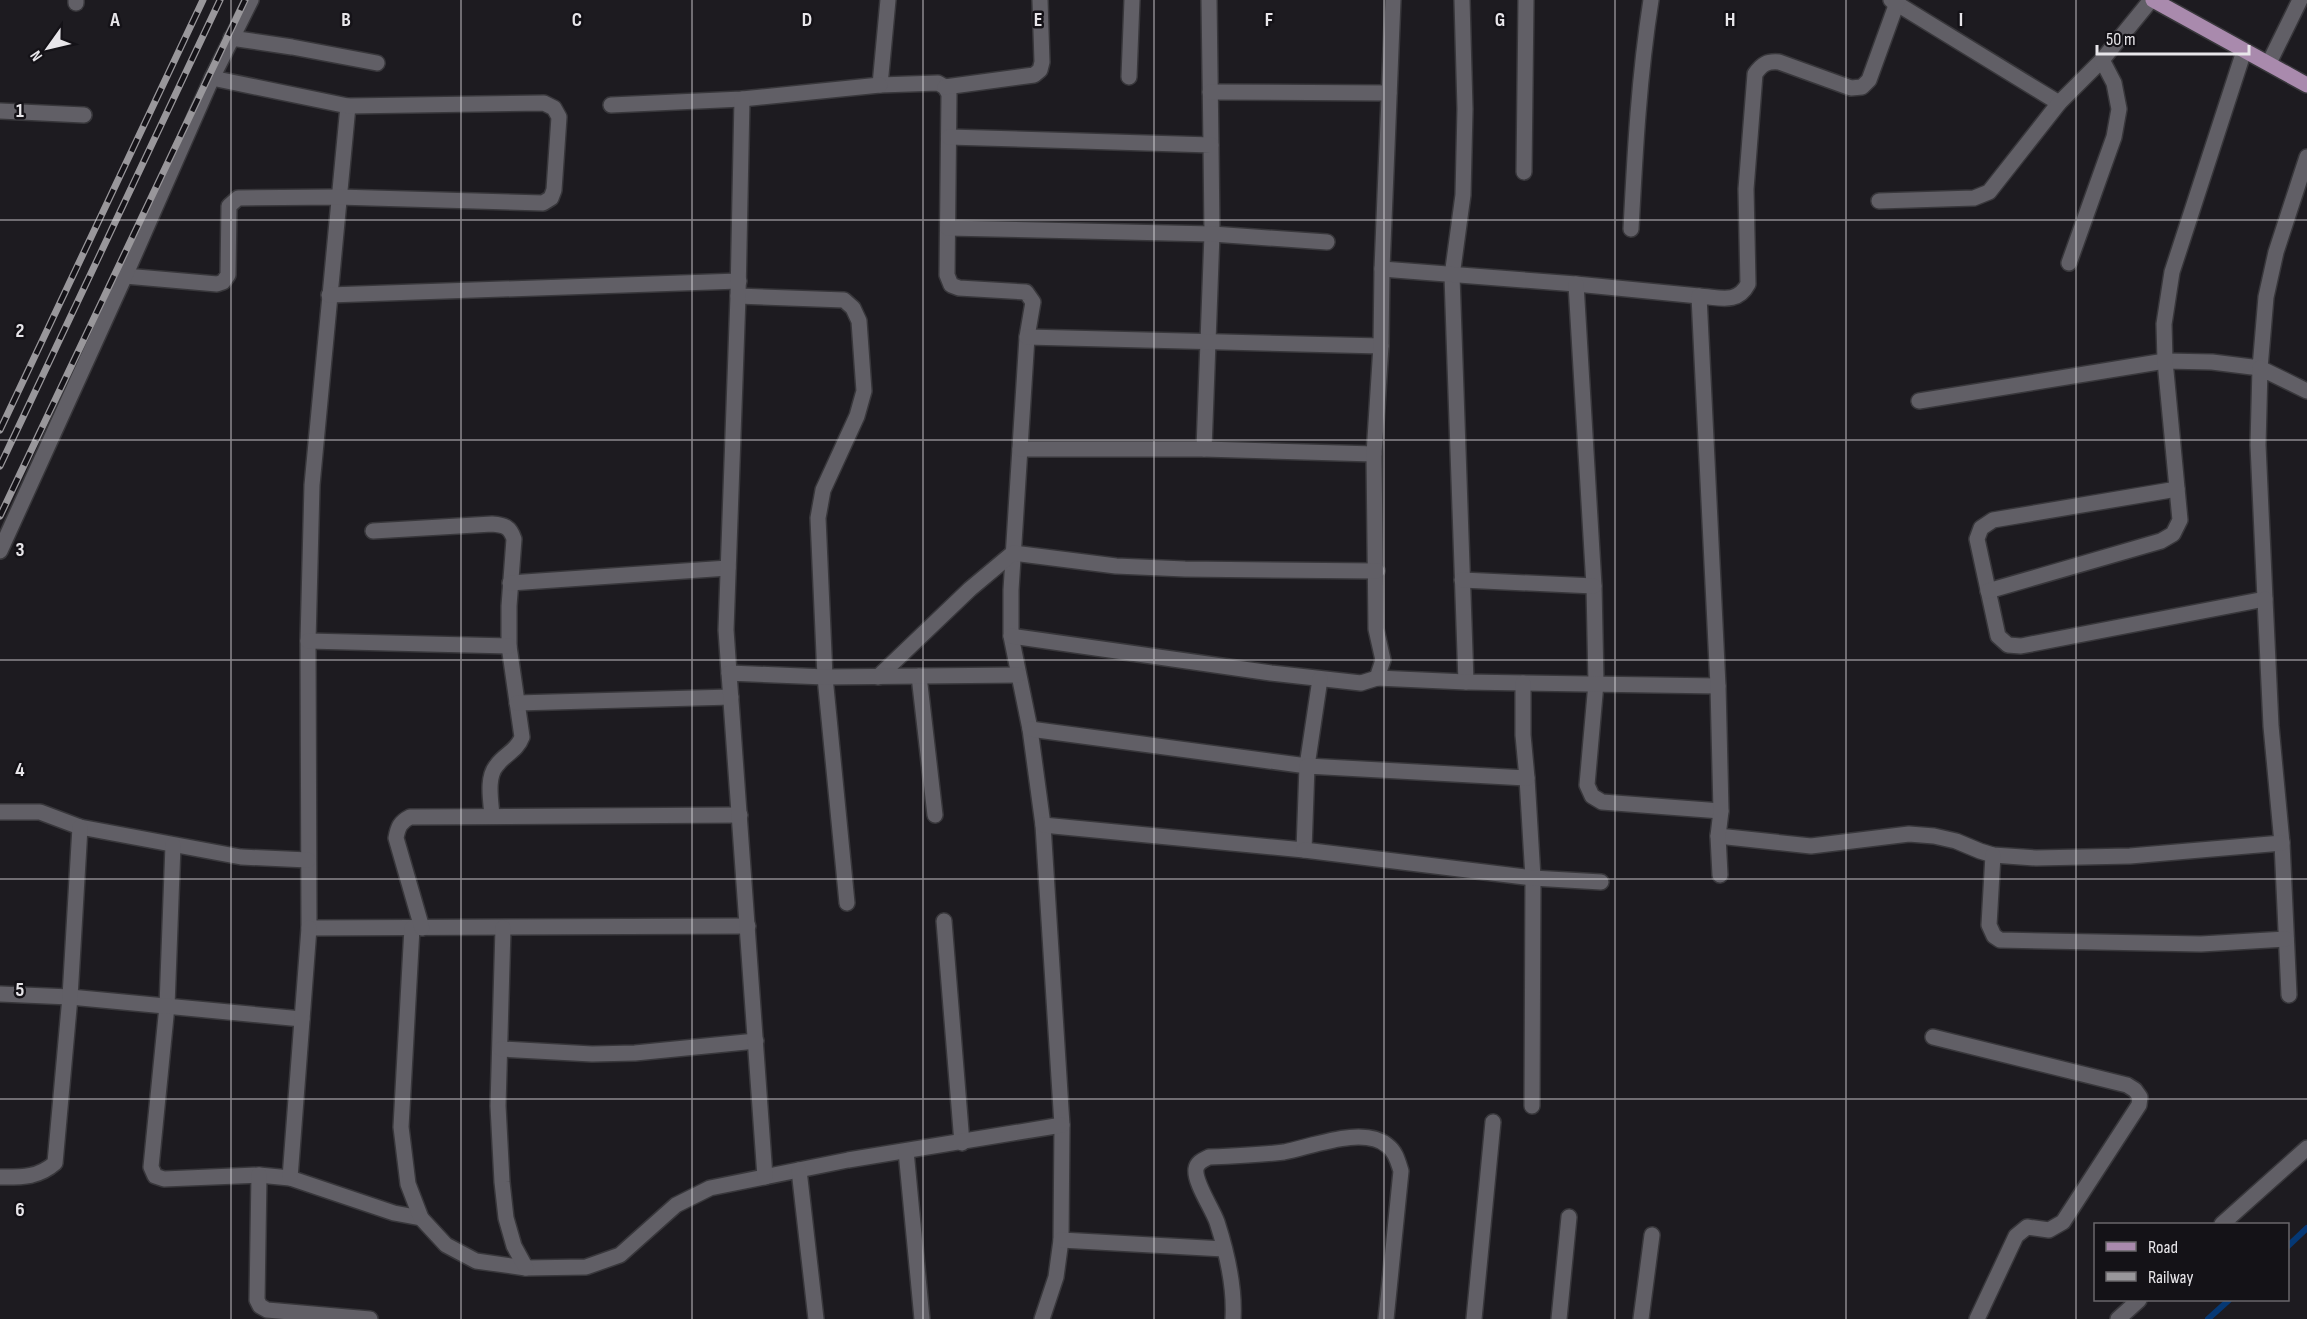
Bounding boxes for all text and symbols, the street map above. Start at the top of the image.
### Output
text: A [109,8,120,32]
text: B [341,8,351,32]
text: C [572,8,582,32]
text: D [802,8,812,32]
text: E [1034,8,1042,32]
text: F [1265,8,1273,32]
text: G [1495,8,1505,32]
text: H [1725,8,1735,32]
text: I [1959,8,1963,32]
north arrow [18,18,78,78]
scale bar [2097,18,2248,56]
text: 50 m [2106,29,2136,50]
text: N [27,47,47,64]
text: 1 [16,99,24,123]
text: 2 [16,319,24,343]
text: 3 [16,538,25,562]
text: 4 [15,758,25,782]
text: 5 [16,978,25,1002]
text: 6 [15,1198,25,1222]
legend [2094,1223,2289,1301]
text: Road [2148,1237,2178,1258]
text: Railway [2148,1267,2193,1288]

